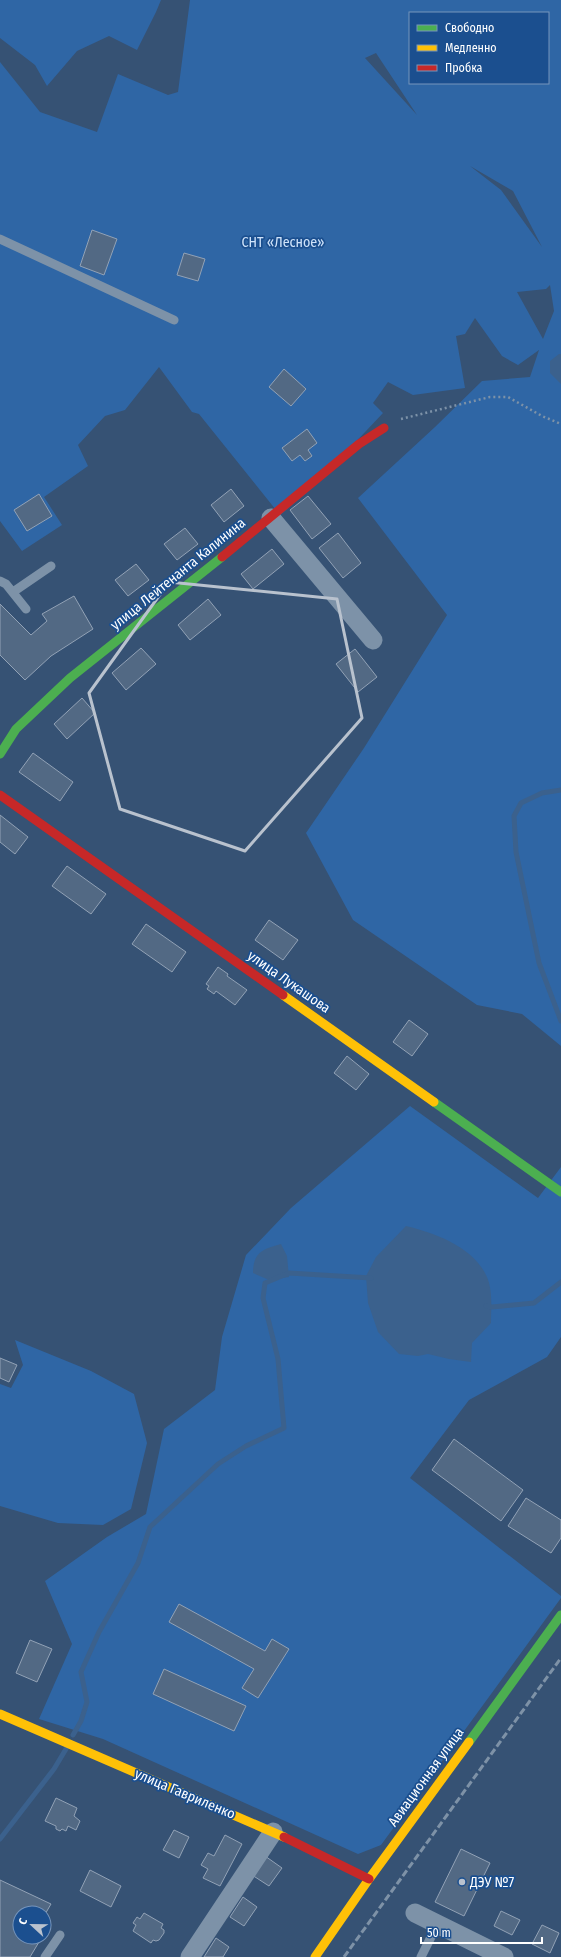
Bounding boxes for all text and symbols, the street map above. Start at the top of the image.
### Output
legend [409,12,549,84]
text: Свободно [445,21,494,35]
text: Медленно [445,41,497,55]
text: Пробка [445,61,483,75]
park label: СНТ «Лесное» [242,234,324,251]
street label: улица Лейтенанта Калинина [107,514,249,634]
street label: улица Лукашова [244,947,334,1017]
street label: Авиационная улица [384,1724,468,1830]
street label: улица Гавриленко [132,1765,238,1823]
place label: ДЭУ №7 [469,1874,514,1891]
marker: ДЭУ №7 [457,1877,467,1887]
north arrow [12,1905,52,1945]
text: С [16,1916,30,1927]
scale bar [421,1919,542,1945]
text: 50 m [427,1926,451,1940]

